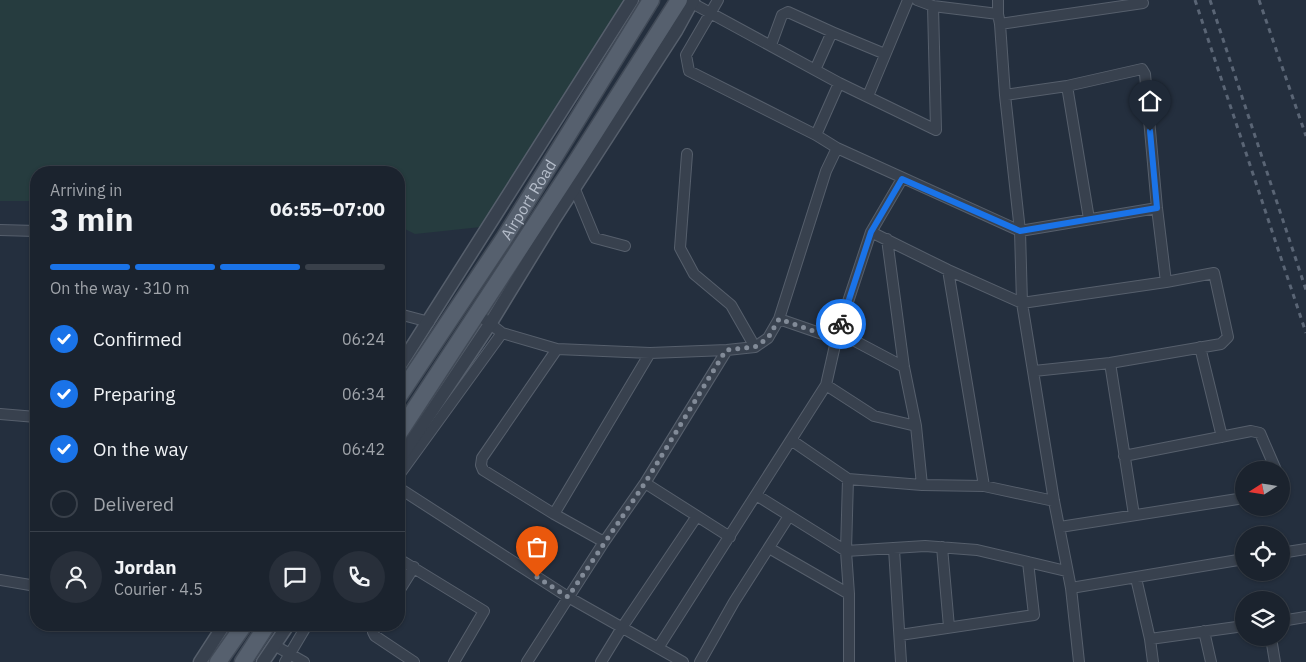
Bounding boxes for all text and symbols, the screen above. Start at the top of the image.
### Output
pin [1129,80,1171,131]
icon: home [1136,87,1164,115]
street label: Airport Road [496,156,560,243]
text: Arriving in [50,180,122,200]
text: 06:55–07:00 [270,197,385,221]
text: 3 min [50,198,134,240]
text: On the way · 310 m [50,278,189,298]
courier [816,299,866,349]
icon: bike [827,310,855,338]
icon: check [50,325,78,353]
text: Confirmed [93,327,182,351]
text: 06:24 [342,329,385,349]
icon: check [50,380,78,408]
text: Preparing [93,382,175,406]
text: 06:34 [342,384,385,404]
icon: check [50,435,78,463]
text: On the way [93,437,188,461]
text: 06:42 [342,439,385,459]
north arrow [1235,461,1290,516]
map controls [1235,461,1290,646]
text: Delivered [93,492,174,516]
pin [516,526,558,577]
button: locate [1235,526,1290,581]
icon: bag [523,533,551,561]
button: person [50,551,102,603]
button: chat [269,551,321,603]
button: phone [333,551,385,603]
text: Jordan [114,555,177,579]
text: Courier · 4.5 [114,579,203,599]
button: layers [1235,591,1290,646]

